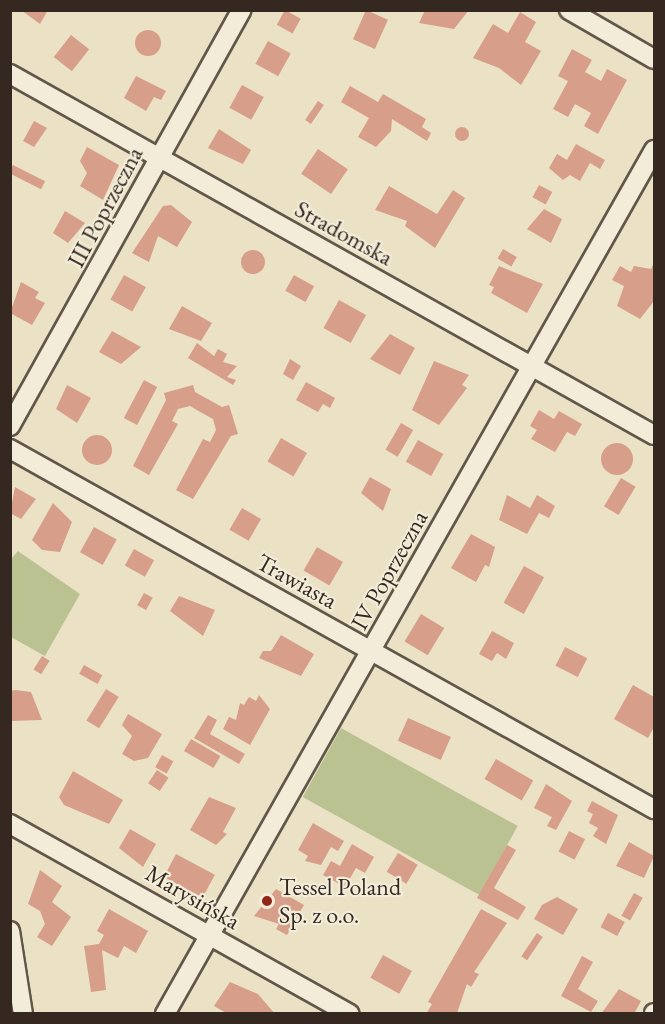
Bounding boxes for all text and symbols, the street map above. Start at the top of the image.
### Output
street label: III Poprzeczna [61,142,149,272]
street label: Stradomska [290,194,398,272]
street label: IV Poprzeczna [344,505,434,635]
street label: Trawiasta [252,547,342,615]
street label: Marysińska [141,858,245,936]
place label: Tessel Poland Sp. z o.o. [279,873,401,929]
marker: Tessel Poland Sp. z o.o. [260,894,274,908]

